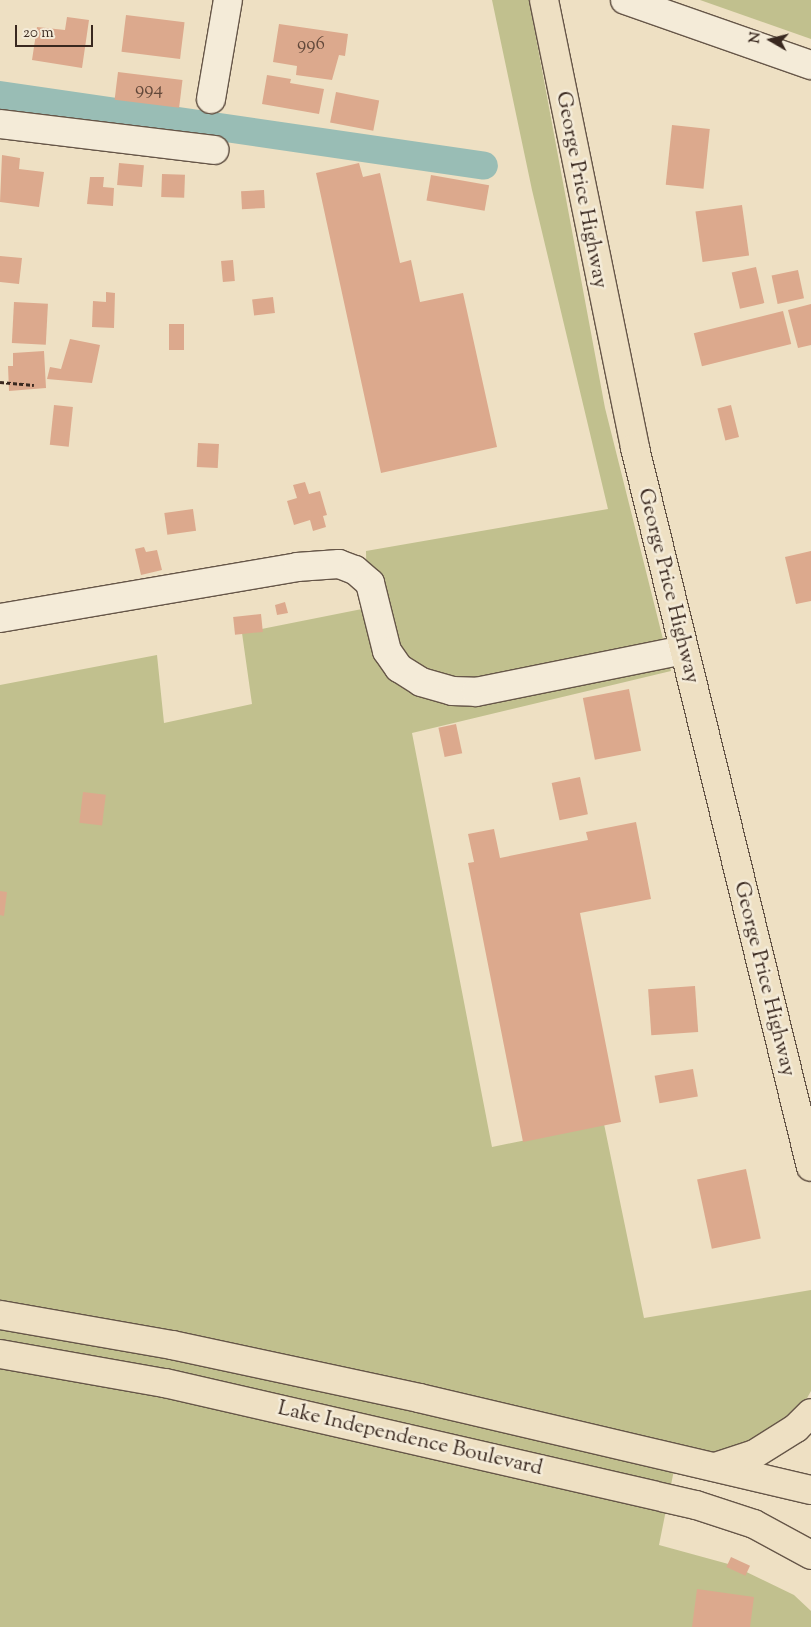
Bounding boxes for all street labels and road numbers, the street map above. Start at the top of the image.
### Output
street label: George Price Highway [550,89,612,291]
street label: George Price Highway [632,486,704,686]
street label: George Price Highway [728,879,800,1079]
street label: Lake Independence Boulevard [275,1396,545,1482]

